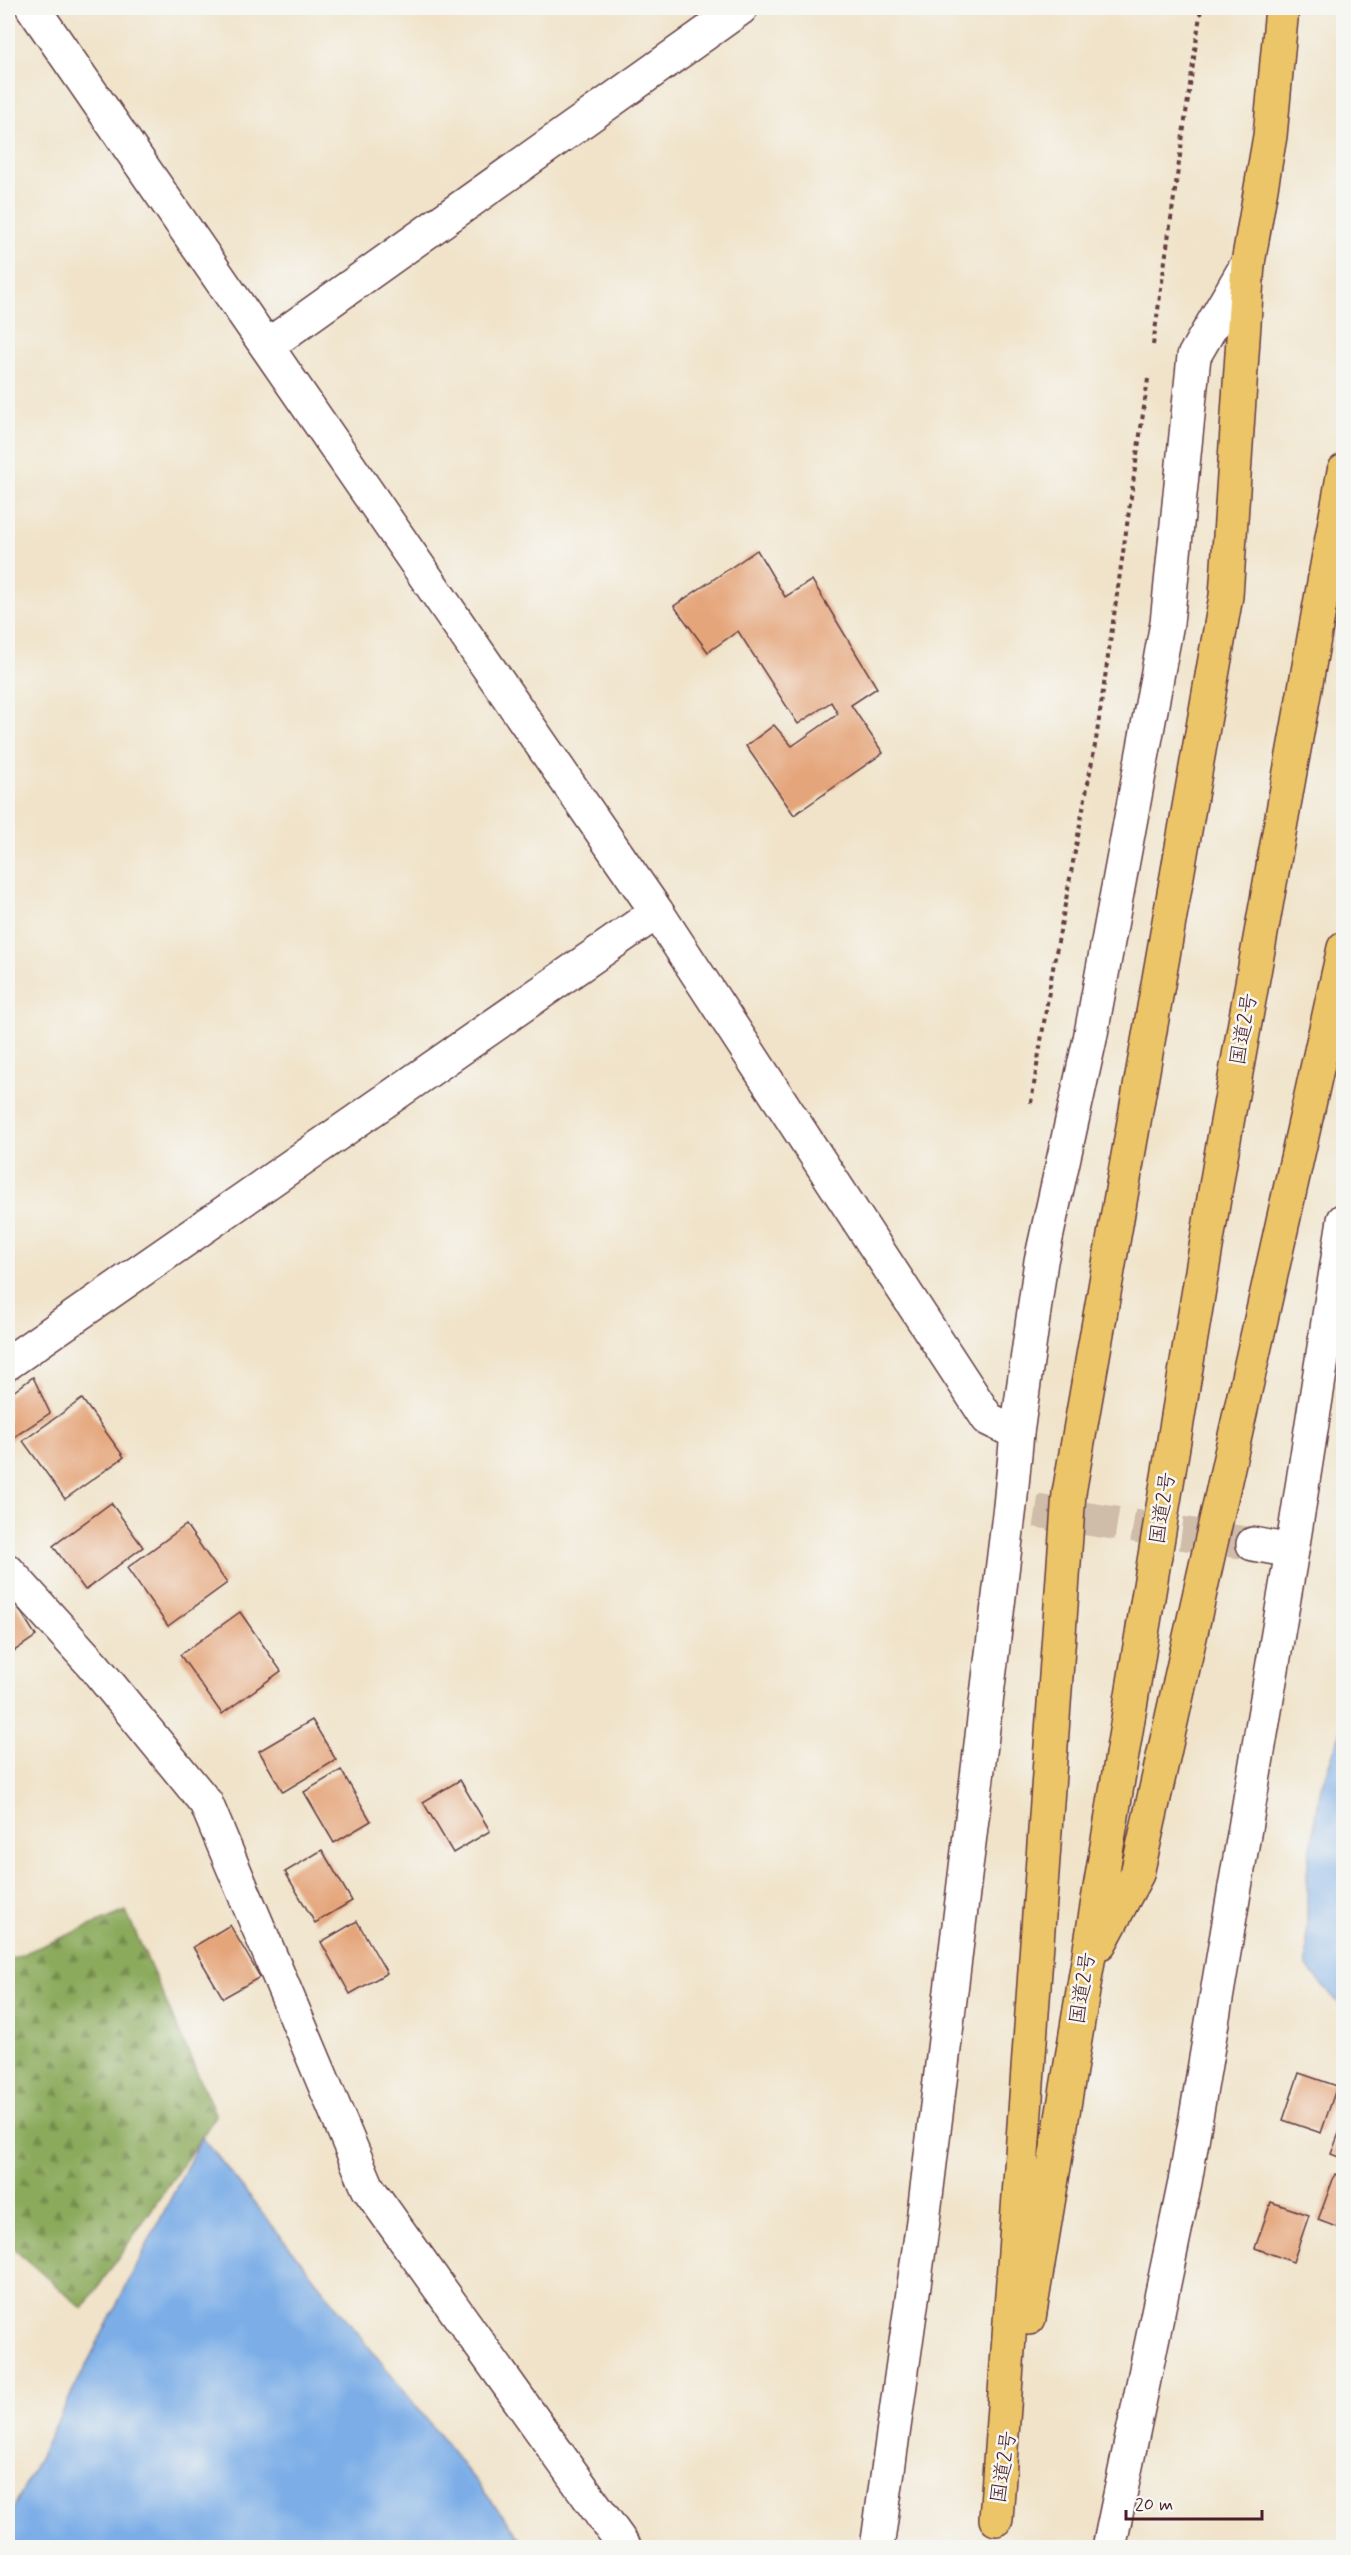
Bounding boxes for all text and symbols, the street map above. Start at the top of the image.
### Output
street label: 国道2号 [1224,990,1264,1068]
street label: 国道2号 [1143,1470,1183,1546]
street label: 国道2号 [1063,1950,1103,2026]
street label: 国道2号 [984,2429,1024,2505]
scale bar [1126,2483,1262,2521]
text: 20 m [1135,2493,1173,2517]

